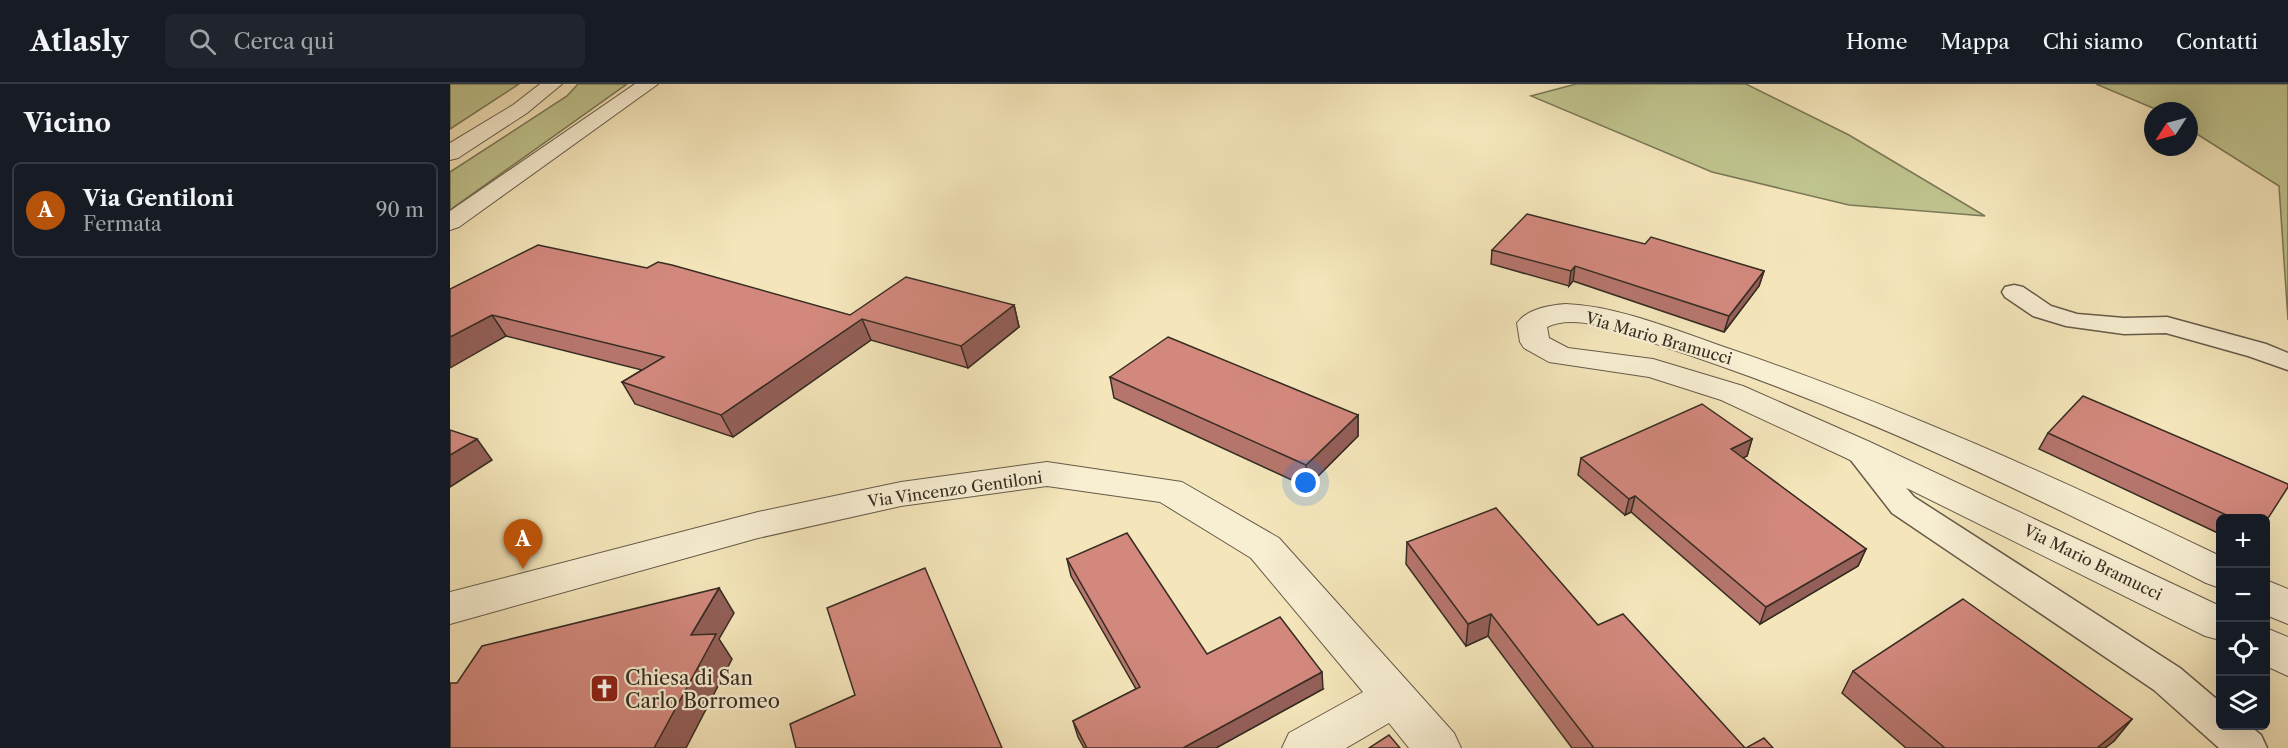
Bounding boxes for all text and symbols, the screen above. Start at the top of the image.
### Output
search box [165,14,585,68]
text: Atlasly [30,24,129,58]
icon: search [186,25,219,58]
text: Cerca qui [234,28,334,55]
text: Home [1846,29,1908,54]
text: Mappa [1941,29,2010,54]
text: Chi siamo [2043,29,2143,54]
text: Contatti [2176,29,2258,54]
north arrow [2144,102,2198,156]
text: Vicino [24,107,111,139]
text: Via Gentiloni [83,185,234,212]
text: A [38,198,53,222]
text: 90 m [376,198,424,222]
text: Fermata [83,212,162,236]
street label: Via Mario Bramucci [1582,307,1735,369]
street label: Via Vincenzo Gentiloni [865,467,1044,511]
your location [1291,468,1320,497]
map controls [2216,514,2270,730]
button: + [2216,514,2270,568]
street label: Via Mario Bramucci [2020,519,2166,604]
pin: A [504,520,542,569]
button: − [2216,568,2270,622]
button: locate [2216,622,2270,676]
place label: Chiesa di San Carlo Borromeo [625,666,780,713]
church icon: Chiesa di San Carlo Borromeo [588,673,620,705]
button: layers [2216,676,2270,730]

